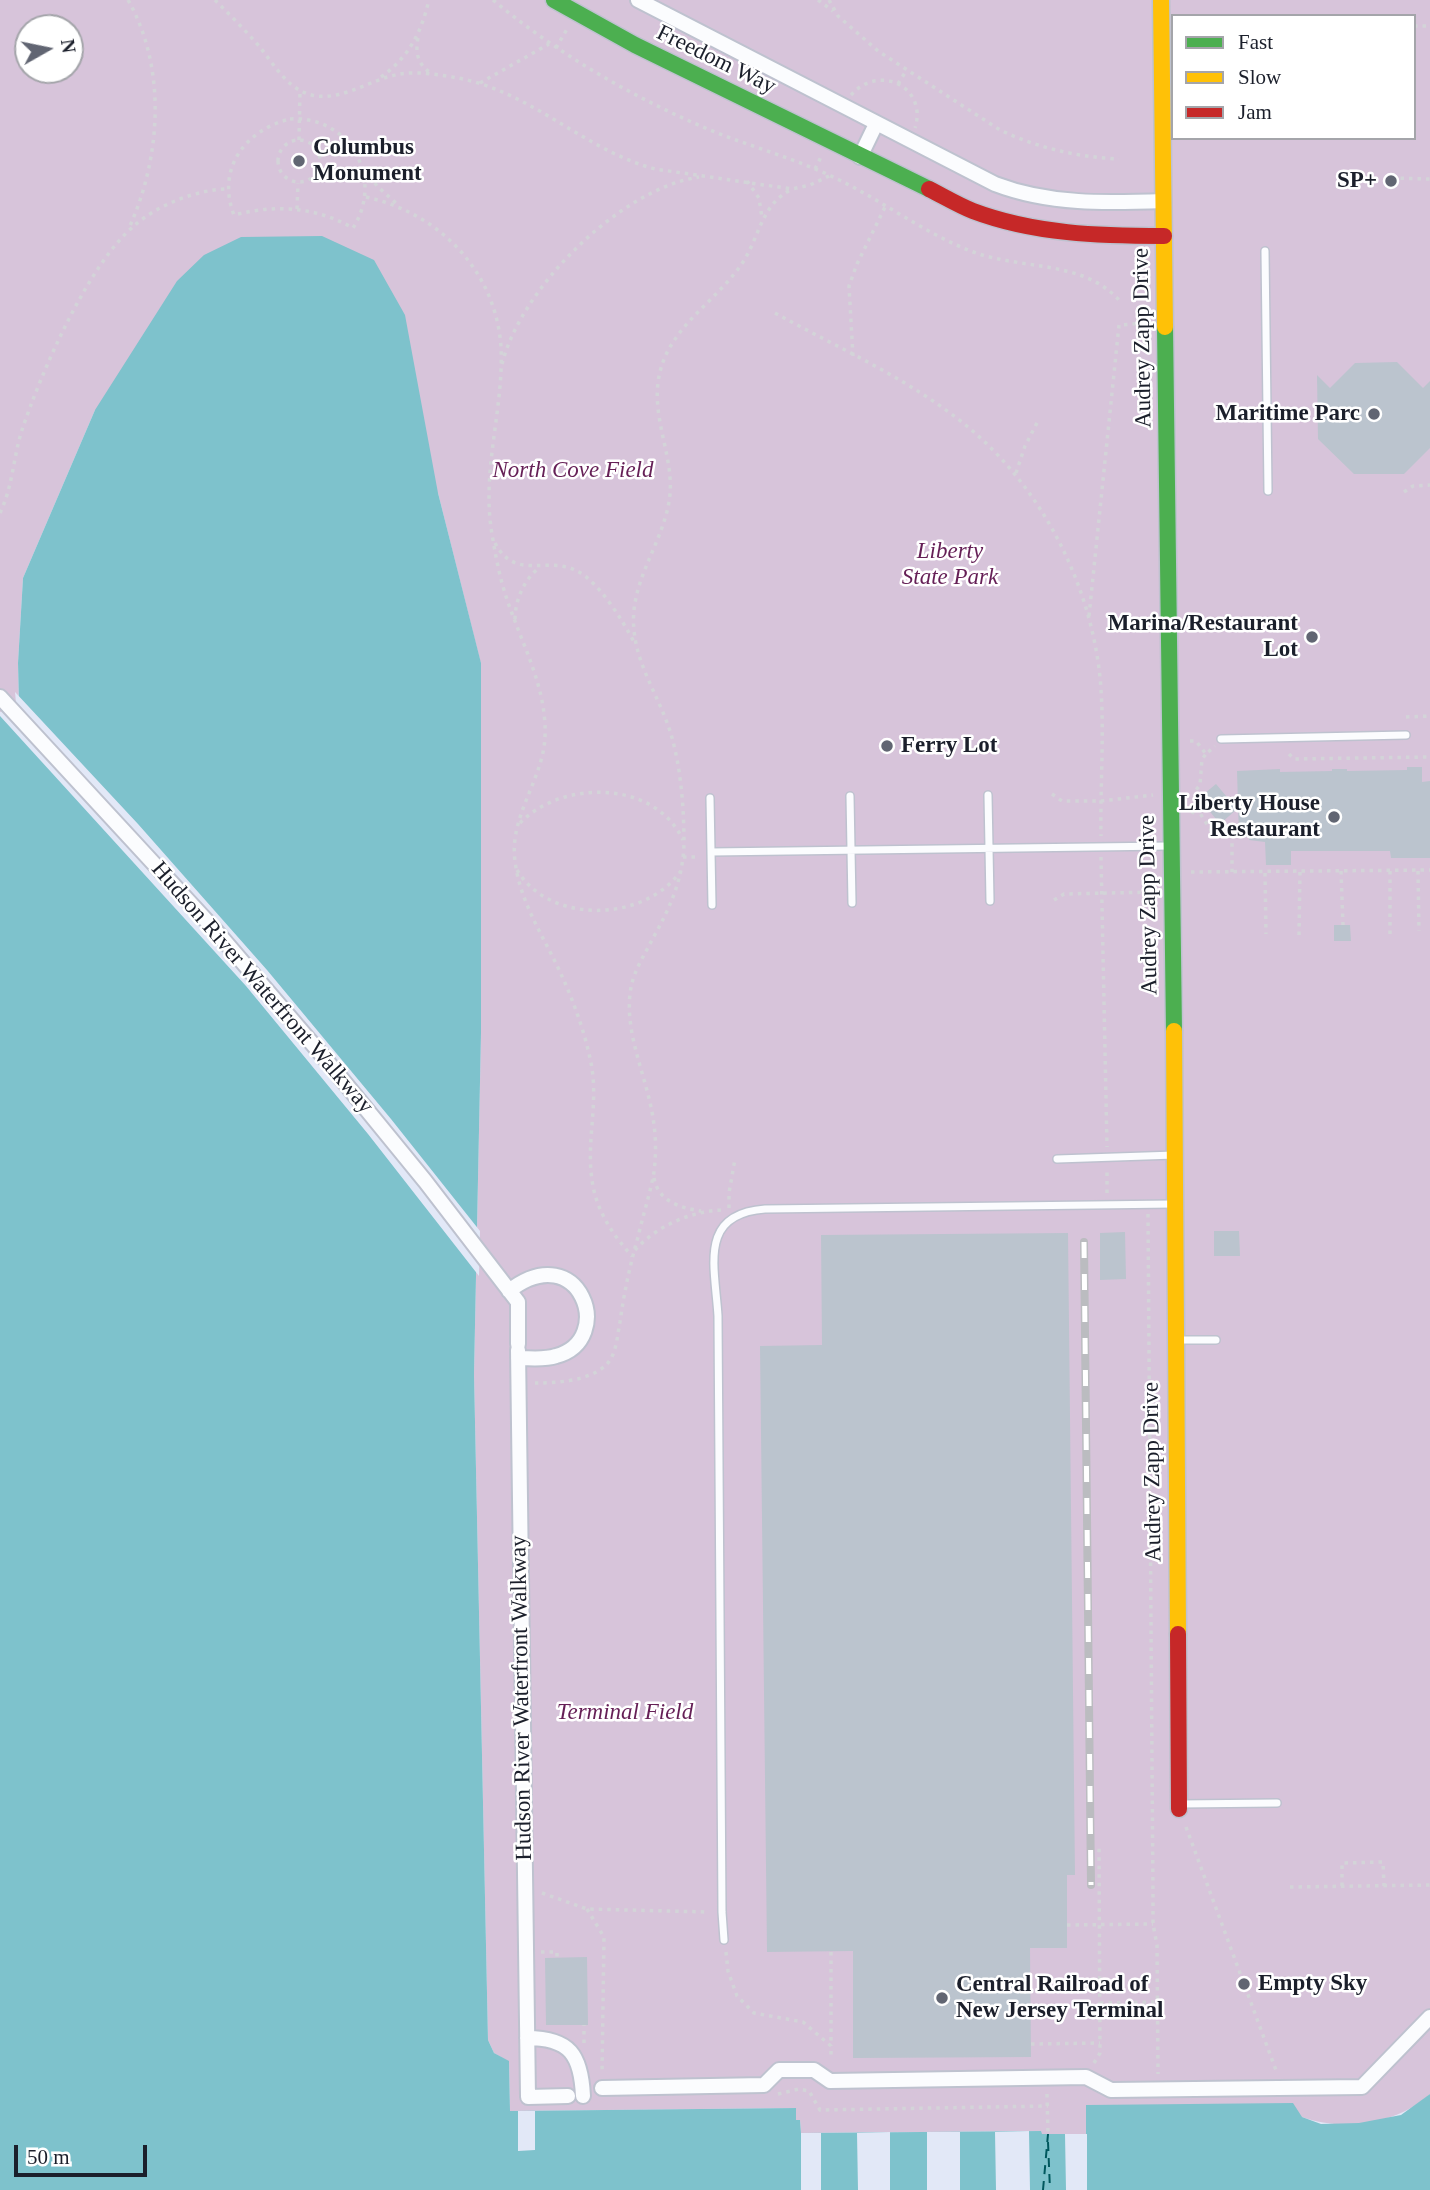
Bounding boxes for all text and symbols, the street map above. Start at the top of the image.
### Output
north arrow [14,14,84,84]
legend [1171,14,1416,140]
street label: Freedom Way [652,19,780,101]
text: Fast [1238,30,1273,54]
text: N [57,38,80,54]
text: Slow [1238,65,1281,89]
text: Jam [1238,100,1272,124]
place label: Columbus Monument [313,134,422,188]
marker: Columbus Monument [291,153,307,169]
place label: SP+ [1337,167,1377,195]
marker: SP+ [1383,173,1399,189]
street label: Audrey Zapp Drive [1128,248,1158,428]
place label: Maritime Parc [1215,400,1360,428]
marker: Maritime Parc [1366,406,1382,422]
park label: North Cove Field [493,457,653,485]
park label: Liberty State Park [902,538,998,592]
place label: Marina/Restaurant Lot [1108,610,1298,664]
marker: Marina/Restaurant Lot [1304,629,1320,645]
place label: Ferry Lot [901,732,997,760]
marker: Ferry Lot [879,738,895,754]
place label: Liberty House Restaurant [1179,790,1320,844]
marker: Liberty House Restaurant [1326,809,1342,825]
street label: Audrey Zapp Drive [1134,815,1164,995]
street label: Hudson River Waterfront Walkway [145,856,379,1120]
street label: Audrey Zapp Drive [1138,1382,1168,1562]
street label: Hudson River Waterfront Walkway [505,1535,539,1861]
park label: Terminal Field [557,1699,693,1727]
place label: Empty Sky [1258,1970,1367,1998]
place label: Central Railroad of New Jersey Terminal [956,1971,1163,2025]
marker: Empty Sky [1236,1976,1252,1992]
marker: Central Railroad of New Jersey Terminal [934,1990,950,2006]
scale bar [18,2130,150,2174]
text: 50 m [27,2145,70,2169]

